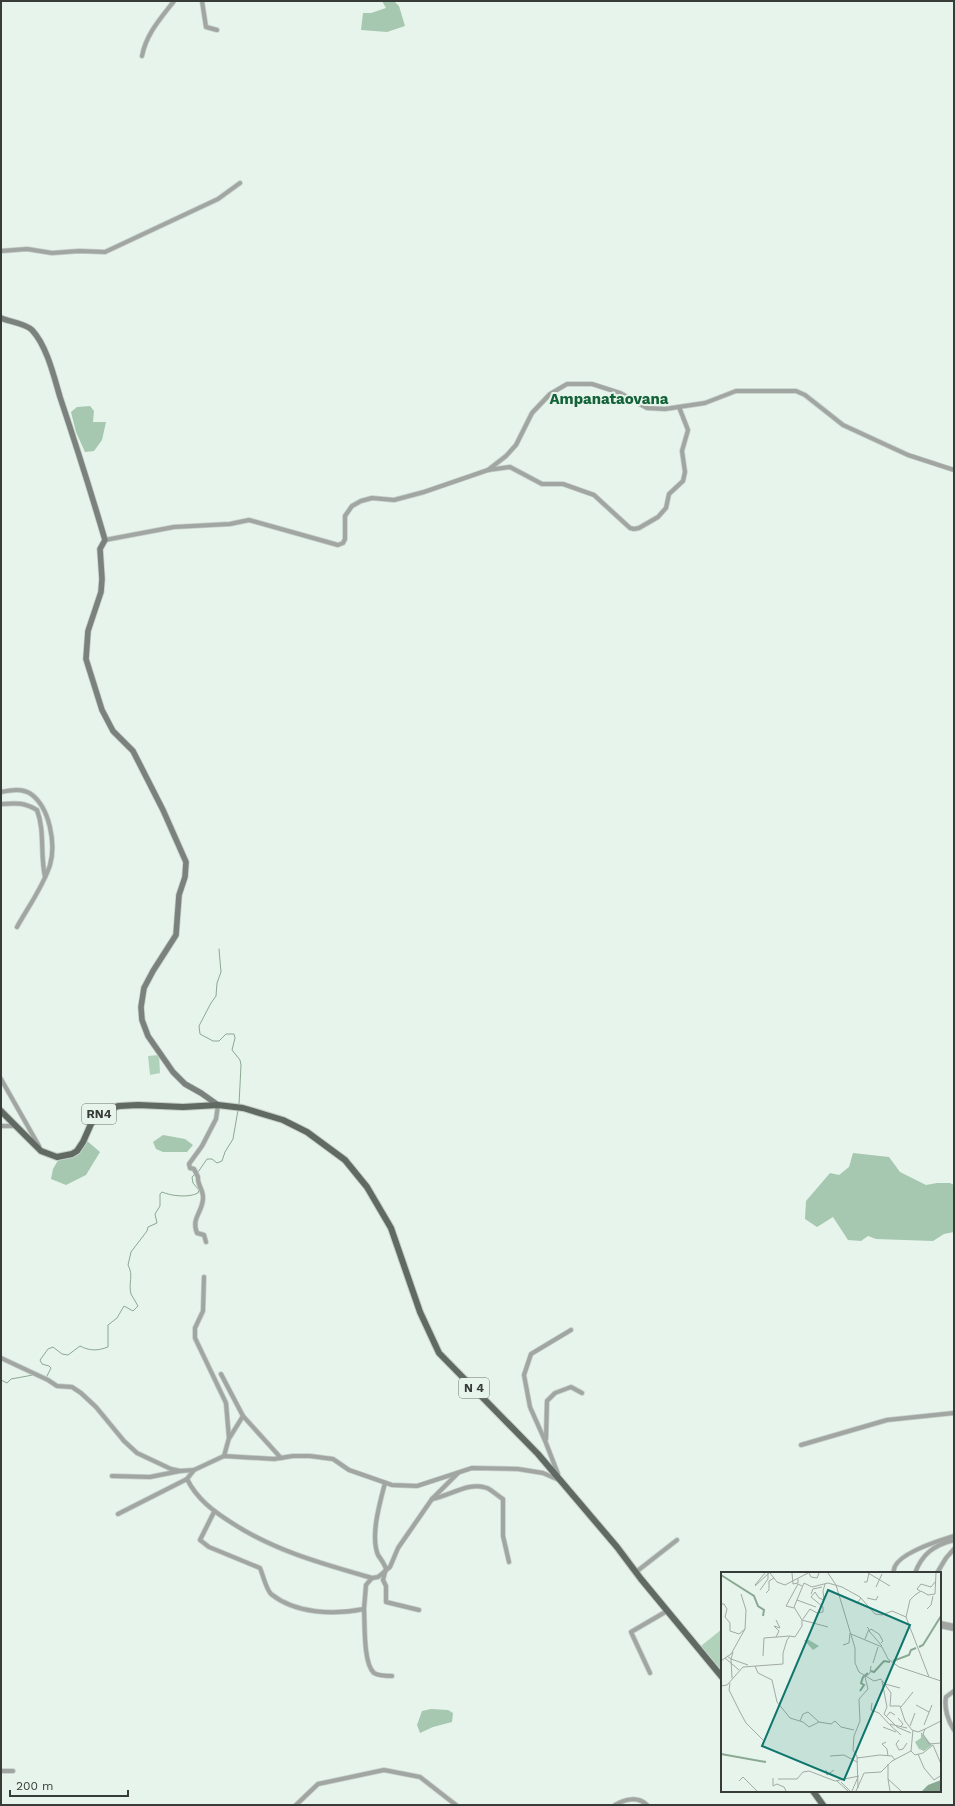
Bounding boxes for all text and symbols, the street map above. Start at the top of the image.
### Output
district label: Ampanataovana [549,390,669,408]
road number: RN4 [82,1104,116,1124]
road number: N 4 [459,1378,489,1398]
inset map [721,1572,941,1792]
scale bar [10,1772,128,1798]
text: 200 m [16,1779,53,1793]

